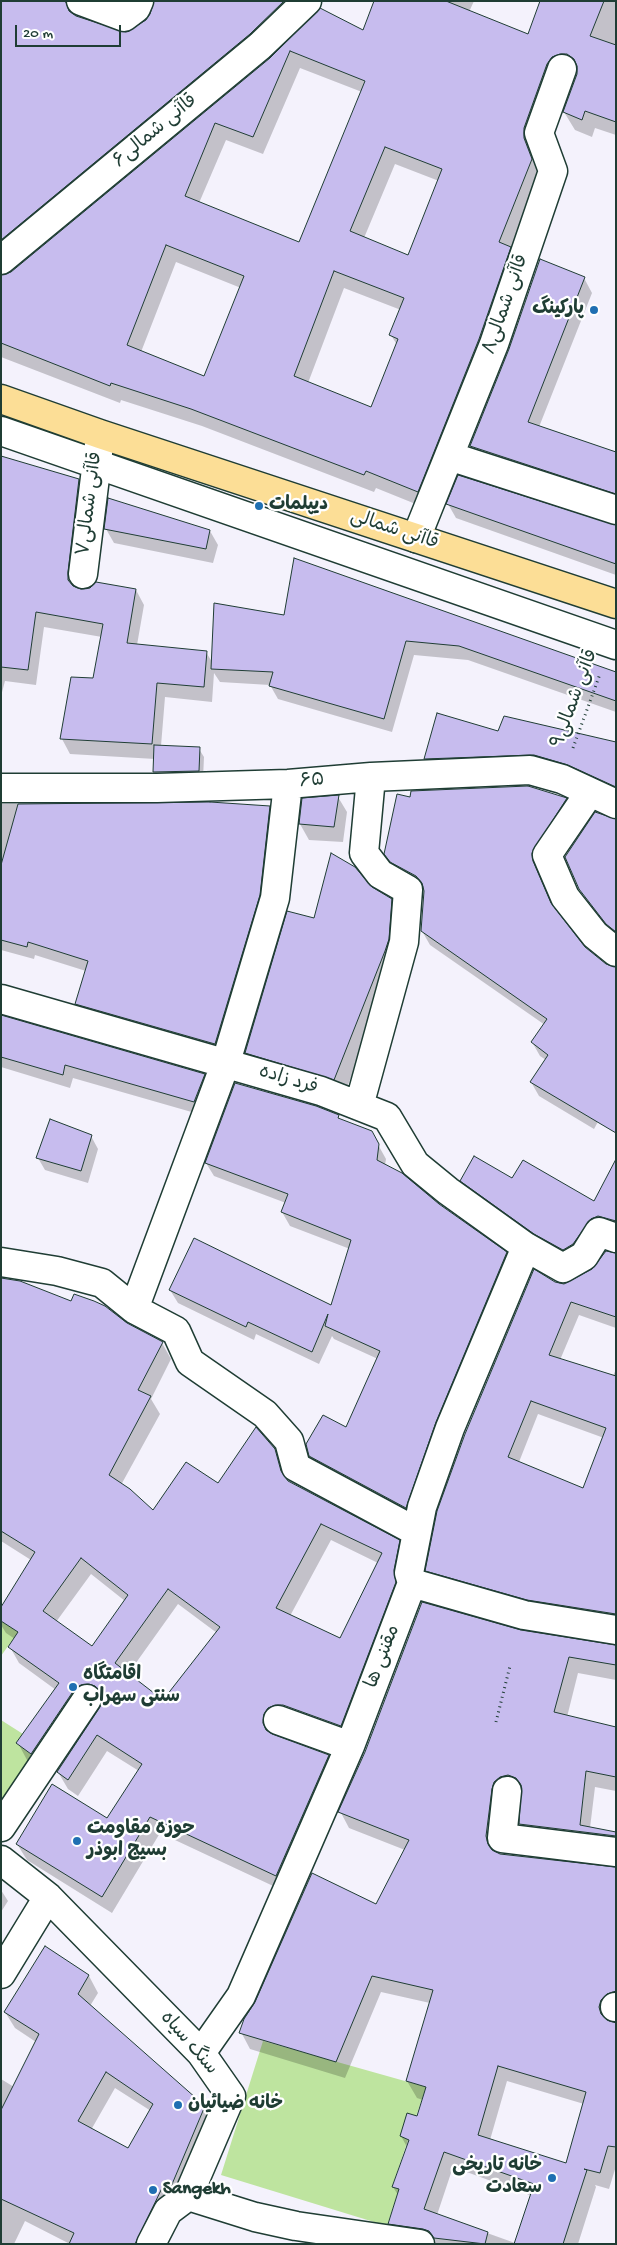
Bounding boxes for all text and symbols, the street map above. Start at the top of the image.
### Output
scale bar [18,15,124,47]
text: 20 m [23,25,53,43]
street label: قاآنی شمالی۶ [109,90,203,174]
street label: قاآنی شمالی۸ [479,252,535,358]
place label: پارکینگ [532,299,584,321]
marker: پارکینگ [588,304,600,316]
street label: قاآنی شمالی۷ [73,451,109,557]
place label: دیپلمات [269,495,328,517]
marker: دیپلمات [253,500,265,512]
street label: قاآنی شمالی [347,506,441,556]
street label: ۹قاآنی شمالی [548,647,604,751]
street label: ۶۵ [299,770,325,794]
street label: فرد زاده [256,1061,320,1101]
street label: مقننی ها [362,1622,406,1692]
place label: اقامتگاه سنتی سهراب [83,1665,180,1709]
marker: اقامتگاه سنتی سهراب [67,1681,79,1693]
place label: حوزه مقاومت بسیج ابوذر [87,1819,195,1863]
marker: حوزه مقاومت بسیج ابوذر [71,1835,83,1847]
street label: سنگ سیاه [154,2008,222,2080]
place label: خانه ضیائیان [188,2094,283,2116]
marker: خانه ضیائیان [172,2099,184,2111]
place label: خانه تاریخی سعادت [452,2156,542,2200]
marker: خانه تاریخی سعادت [546,2172,558,2184]
place label: Sangekh [163,2179,231,2201]
marker: Sangekh [147,2184,159,2196]

